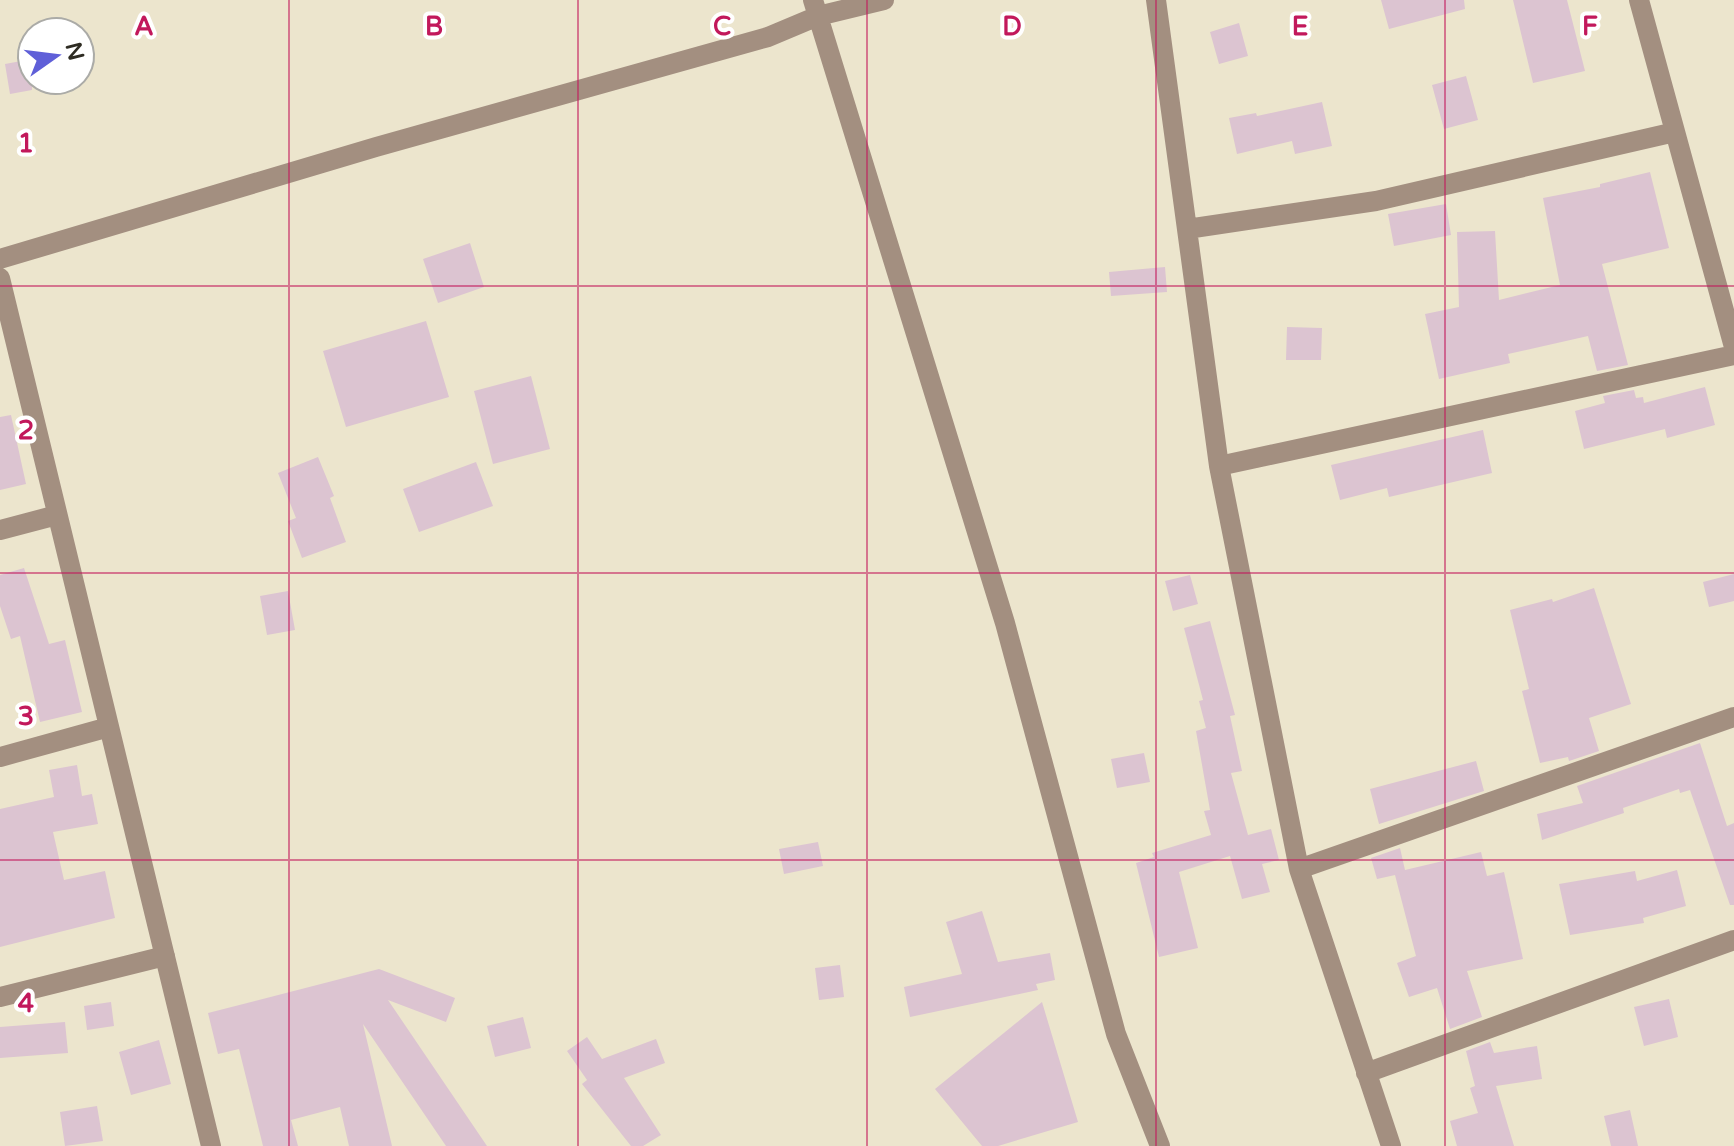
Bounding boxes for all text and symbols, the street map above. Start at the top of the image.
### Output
text: A [134,11,154,42]
text: B [425,11,443,42]
text: C [713,11,731,42]
text: D [1002,11,1022,42]
text: E [1292,11,1308,42]
text: F [1582,11,1598,42]
north arrow [16,16,96,96]
text: N [60,40,89,63]
text: 1 [18,128,34,159]
text: 2 [18,415,34,446]
text: 3 [18,701,34,732]
text: 4 [18,988,34,1019]

